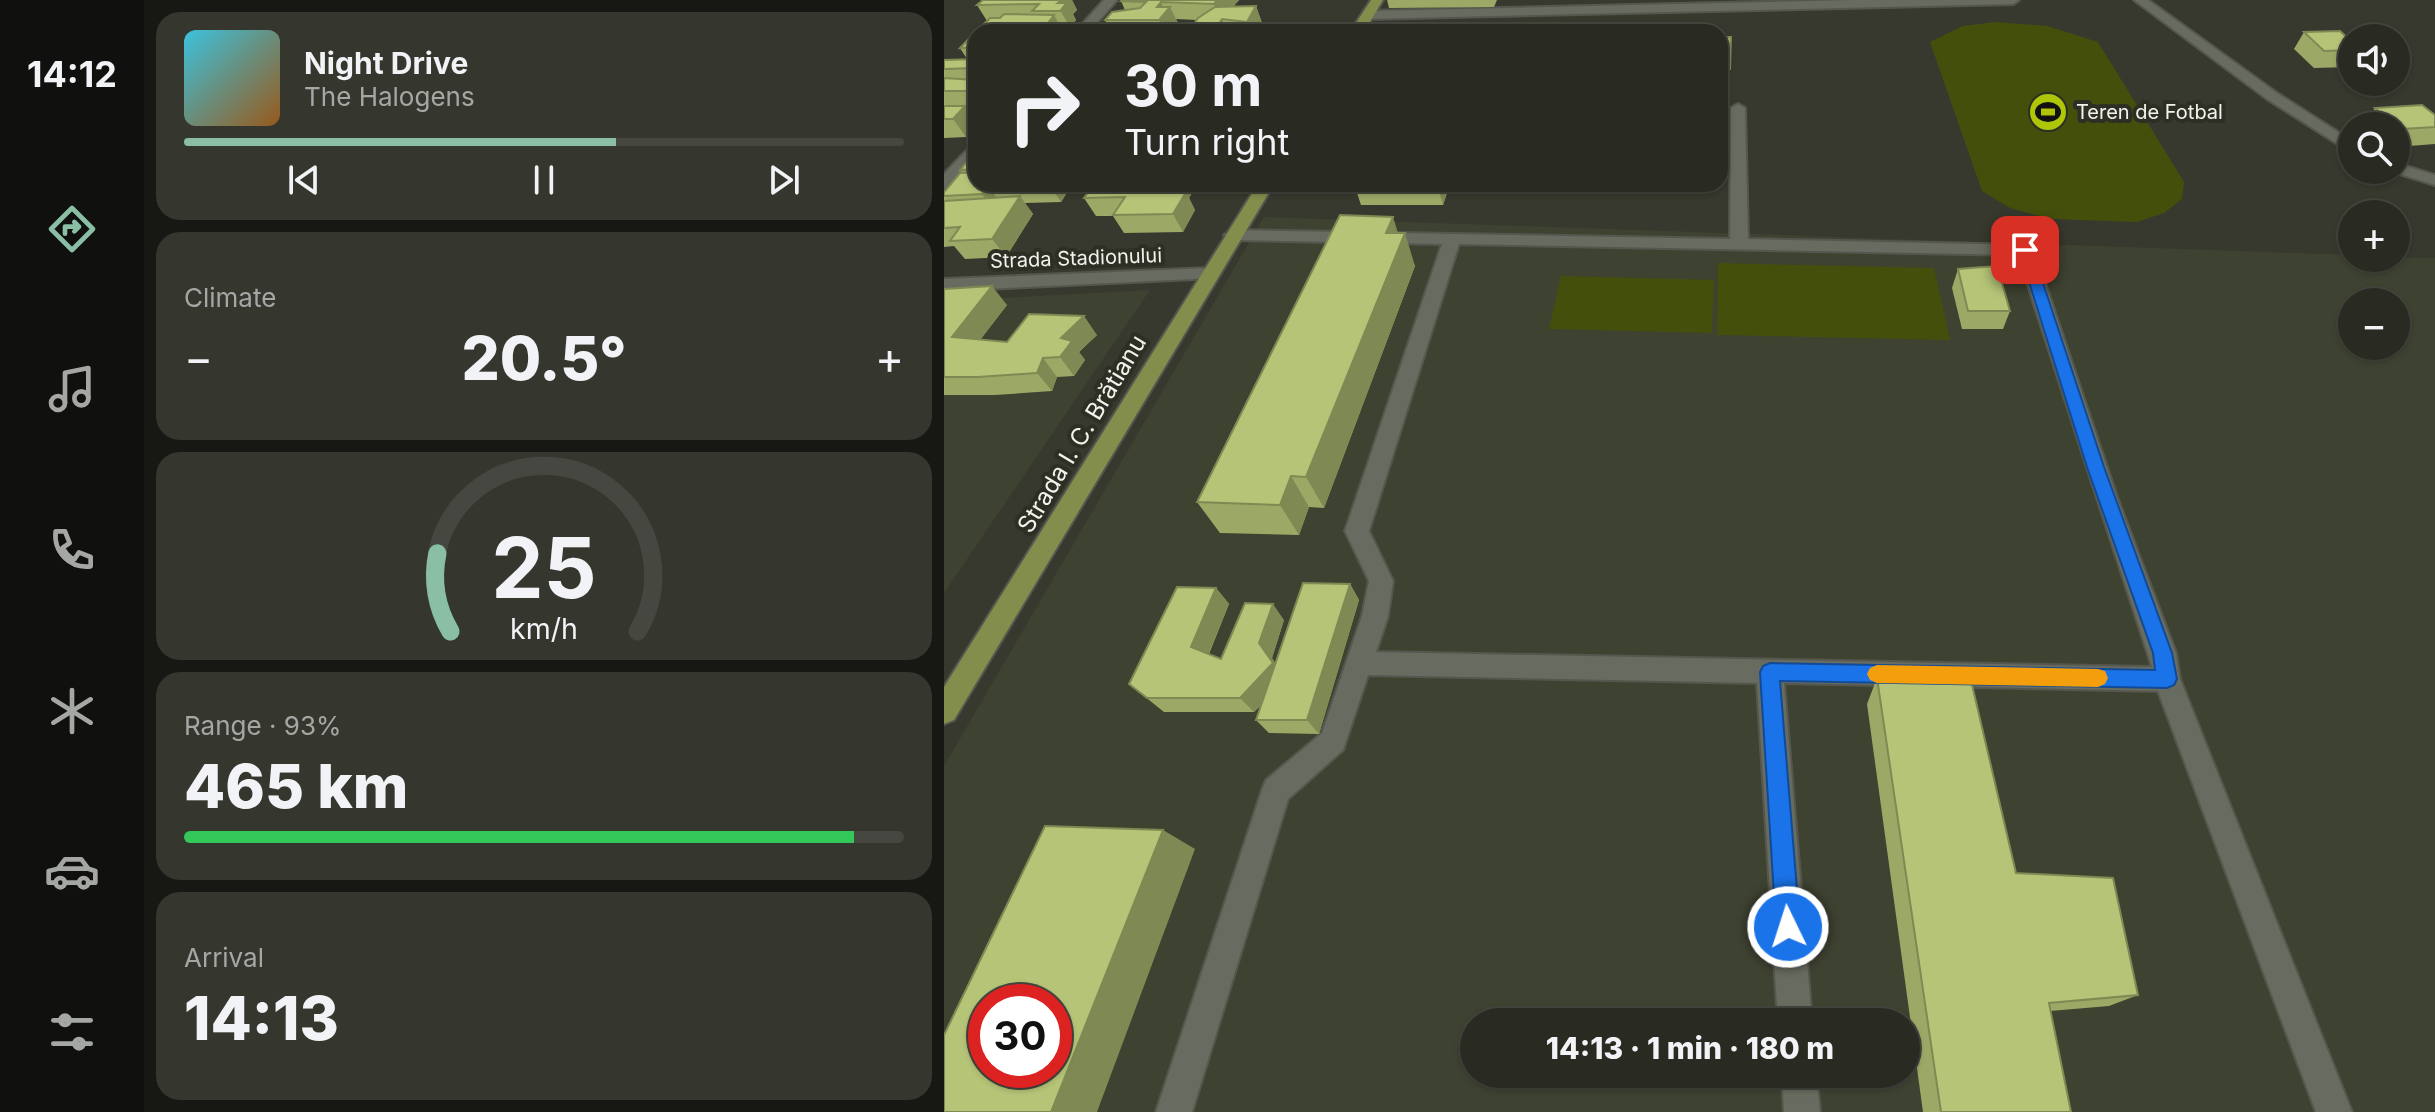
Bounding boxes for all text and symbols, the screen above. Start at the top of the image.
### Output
map controls [2338,24,2410,360]
button: sound [2338,24,2410,96]
text: Night Drive [304,45,468,81]
text: 14:12 [27,52,117,96]
text: 30 m [1124,52,1262,120]
icon: right [992,56,1096,160]
text: The Halogens [304,81,475,112]
sports icon: Teren de Fotbal [2027,91,2069,133]
place label: Teren de Fotbal [2076,100,2223,124]
button: search [2338,112,2410,184]
text: Turn right [1124,120,1289,164]
icon: previous [282,158,326,202]
icon: pause [522,158,566,202]
icon: next [762,158,806,202]
button: + [2338,200,2410,272]
icon: directions [44,201,100,257]
pin [1991,216,2059,284]
icon: arrive [2003,228,2047,272]
street label: Strada Stadionului [990,243,1162,273]
text: Climate [184,282,276,313]
button: − [2338,288,2410,360]
text: 20.5° [461,322,627,394]
street label: Strada I. C. Brătianu [1011,330,1152,538]
text: − [184,331,213,385]
text: + [875,331,904,385]
icon: music [44,361,100,417]
text: 25 [491,517,597,618]
icon: phone [44,522,100,578]
text: km/h [510,611,578,646]
icon: climate [44,683,100,739]
text: Range · 93% [184,710,342,741]
text: 465 km [184,750,408,822]
icon: car [44,843,100,899]
position arrow [1746,885,1830,969]
text: Arrival [184,942,264,973]
text: 14:13 [184,982,339,1054]
speed limit sign: 30 [968,984,1072,1088]
icon: filters [44,1004,100,1060]
text: 14:13 · 1 min · 180 m [1546,1030,1834,1066]

